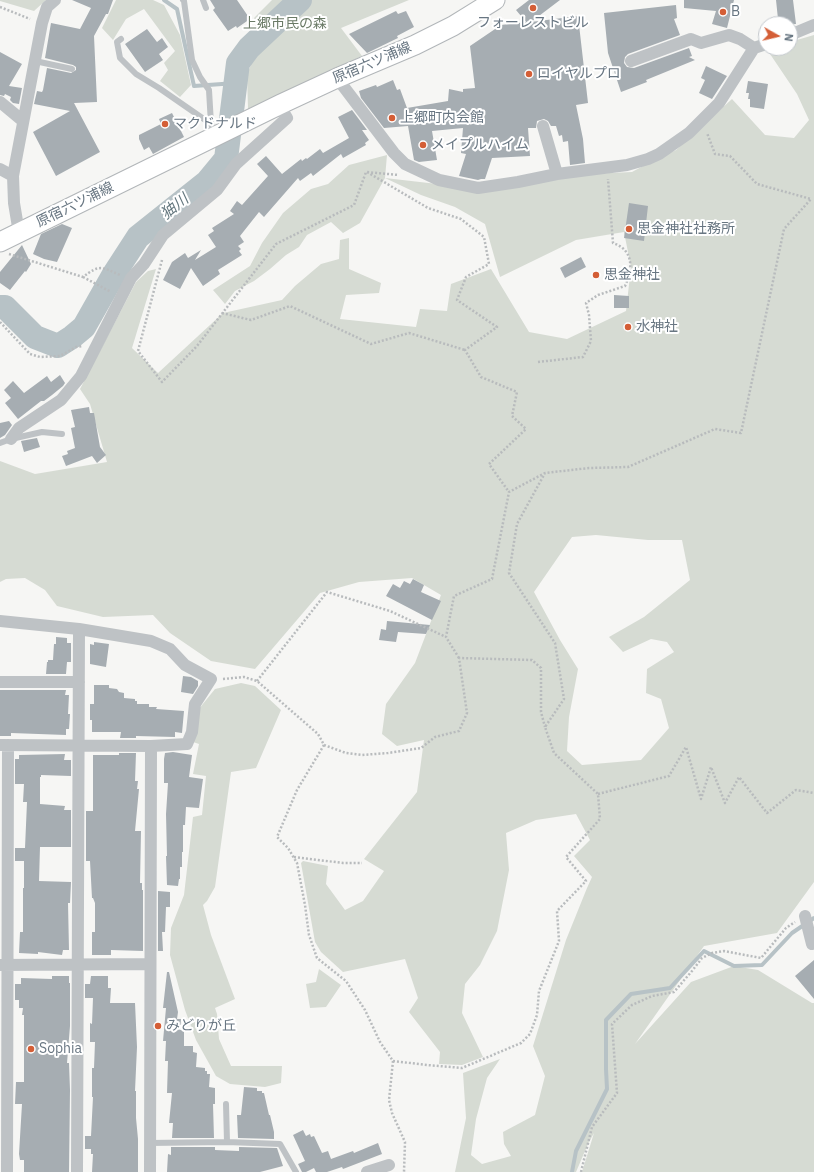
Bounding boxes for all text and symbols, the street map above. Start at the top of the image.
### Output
marker: フォーレストビル [528,3,538,13]
place label: B [731,4,740,20]
marker: B [718,7,728,17]
place label: フォーレストビル [477,15,589,31]
park label: 上郷市民の森 [243,16,327,32]
north arrow [758,16,798,56]
text: N [781,33,796,42]
street label: 原宿六ツ浦線 [330,39,414,87]
place label: ロイヤルプロ [537,66,621,82]
marker: ロイヤルプロ [524,69,534,79]
place label: 上郷町内会館 [400,110,484,126]
marker: 上郷町内会館 [387,113,397,123]
place label: マクドナルド [173,116,257,132]
marker: マクドナルド [160,119,170,129]
place label: メイプルハイム [431,137,529,153]
marker: メイプルハイム [418,140,428,150]
street label: 原宿六ツ浦線 [34,179,116,231]
water label: 㹨川 [158,191,192,223]
place label: 思金神社社務所 [637,221,735,237]
marker: 思金神社社務所 [624,224,634,234]
place label: 思金神社 [604,267,660,283]
marker: 思金神社 [591,270,601,280]
place label: 水神社 [636,319,678,335]
marker: 水神社 [623,322,633,332]
place label: みどりが丘 [166,1018,236,1034]
marker: みどりが丘 [153,1021,163,1031]
place label: Sophia [39,1041,82,1057]
marker: Sophia [26,1044,36,1054]

